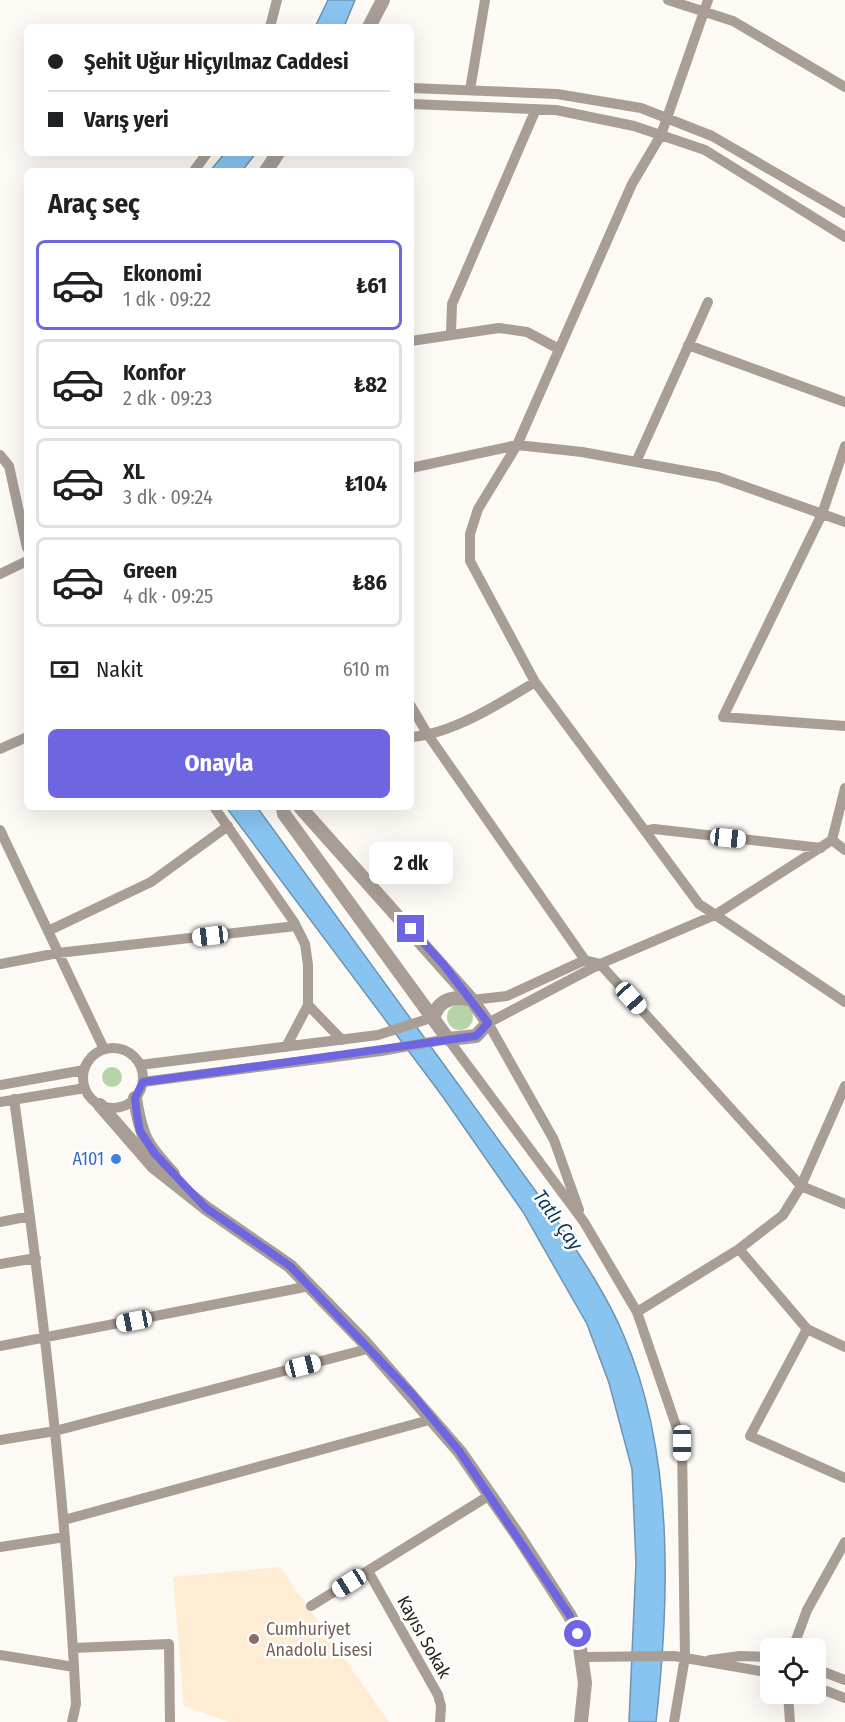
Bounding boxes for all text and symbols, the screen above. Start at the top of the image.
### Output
text: Şehit Uğur Hiçyılmaz Caddesi [84,48,349,75]
text: Varış yeri [84,106,169,133]
text: Araç seç [48,188,140,220]
icon: car [51,258,105,312]
text: Ekonomi [123,260,202,287]
text: ₺61 [356,272,387,299]
text: 1 dk · 09:22 [123,287,211,311]
icon: car [51,357,105,411]
text: Konfor [123,359,185,386]
text: ₺82 [354,371,387,398]
text: 2 dk · 09:23 [123,386,212,410]
icon: car [51,456,105,510]
text: XL [123,458,145,485]
text: ₺104 [345,470,387,497]
text: 3 dk · 09:24 [123,485,213,509]
icon: car [51,555,105,609]
text: Green [123,557,177,584]
text: ₺86 [352,569,387,596]
text: 4 dk · 09:25 [123,584,213,608]
icon: cash [48,653,81,686]
text: Nakit [96,656,143,683]
text: 610 m [343,657,390,681]
button: Onayla [48,729,390,798]
car [709,827,747,849]
callout: 2 dk [369,842,453,884]
text: 2 dk [394,851,428,875]
route end [397,915,424,942]
car [191,925,229,947]
car [612,979,650,1017]
place label: A101 [72,1148,104,1170]
marker: A101 [109,1152,123,1166]
water label: Tatlı Çay [528,1185,589,1256]
car [115,1309,153,1333]
car [283,1353,323,1379]
car [673,1425,691,1461]
car [329,1566,369,1600]
street label: Kayısı Sokak [392,1592,456,1683]
place label: Cumhuriyet Anadolu Lisesi [266,1618,373,1661]
route start [564,1620,591,1647]
marker: Cumhuriyet Anadolu Lisesi [247,1632,261,1646]
map controls [760,1638,826,1704]
button: locate [760,1638,826,1704]

